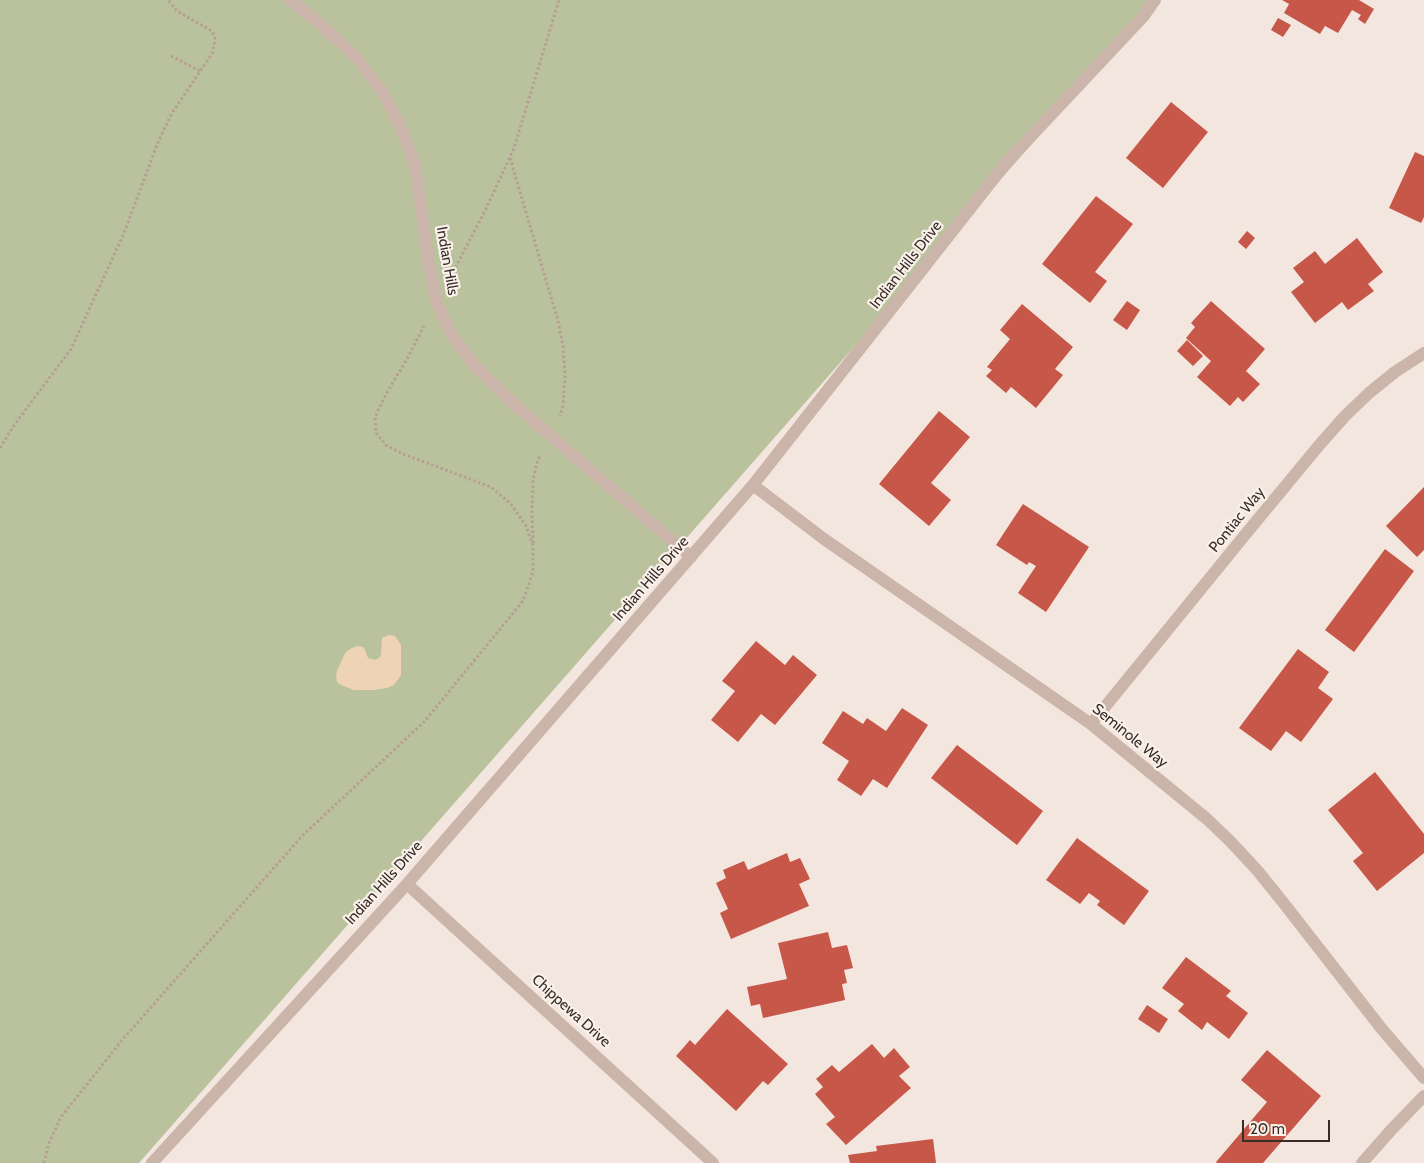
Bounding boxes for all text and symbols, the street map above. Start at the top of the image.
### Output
street label: Indian Hills Drive [866,218,946,312]
street label: Indian Hills [432,225,462,297]
street label: Pontiac Way [1205,484,1269,556]
street label: Indian Hills Drive [609,533,693,625]
street label: Seminole Way [1089,700,1171,772]
street label: Indian Hills Drive [342,837,426,929]
street label: Chippewa Drive [528,971,614,1051]
scale bar [1244,1110,1332,1142]
text: 20 m [1250,1120,1285,1138]

